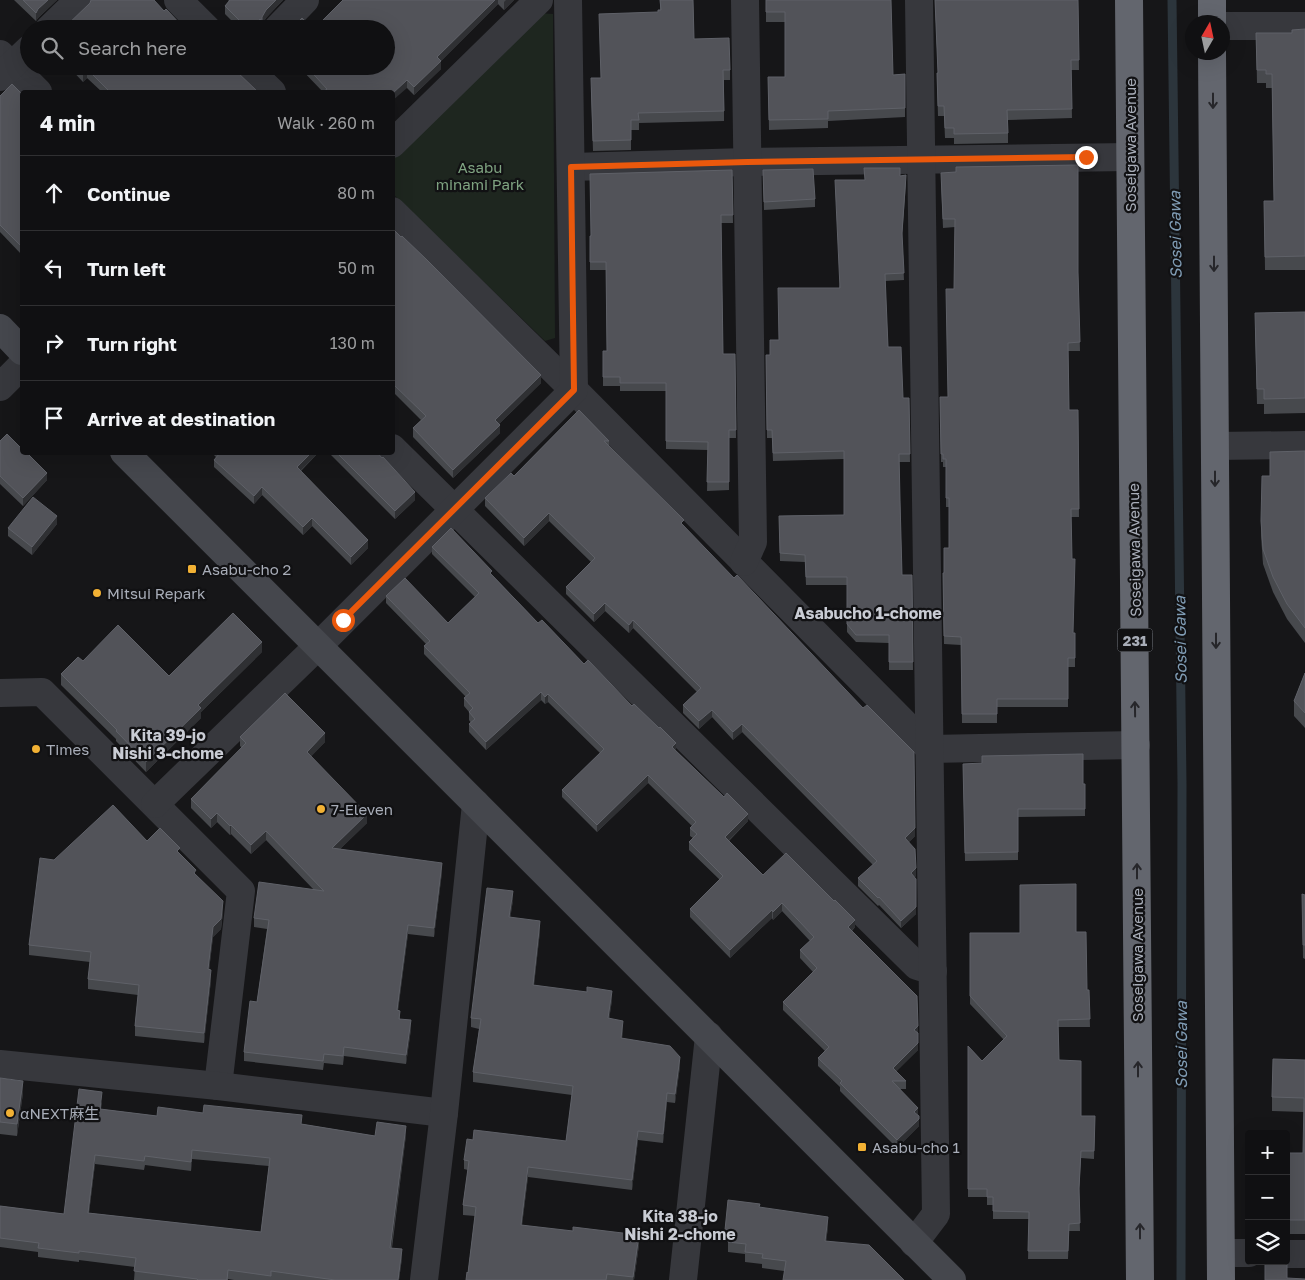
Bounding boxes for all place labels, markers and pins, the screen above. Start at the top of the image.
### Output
place label: Asabu-cho 2 [202,560,291,578]
marker: Asabu-cho 2 [186,563,198,575]
place label: Mitsui Repark [107,584,206,602]
marker: Mitsui Repark [91,587,103,599]
place label: Times [46,740,89,758]
marker: Times [30,743,42,755]
place label: 7-Eleven [331,800,393,818]
marker: 7-Eleven [315,803,327,815]
place label: αNEXT麻生 [20,1104,99,1122]
marker: αNEXT麻生 [4,1107,16,1119]
place label: Asabu-cho 1 [872,1138,960,1156]
marker: Asabu-cho 1 [856,1141,868,1153]

